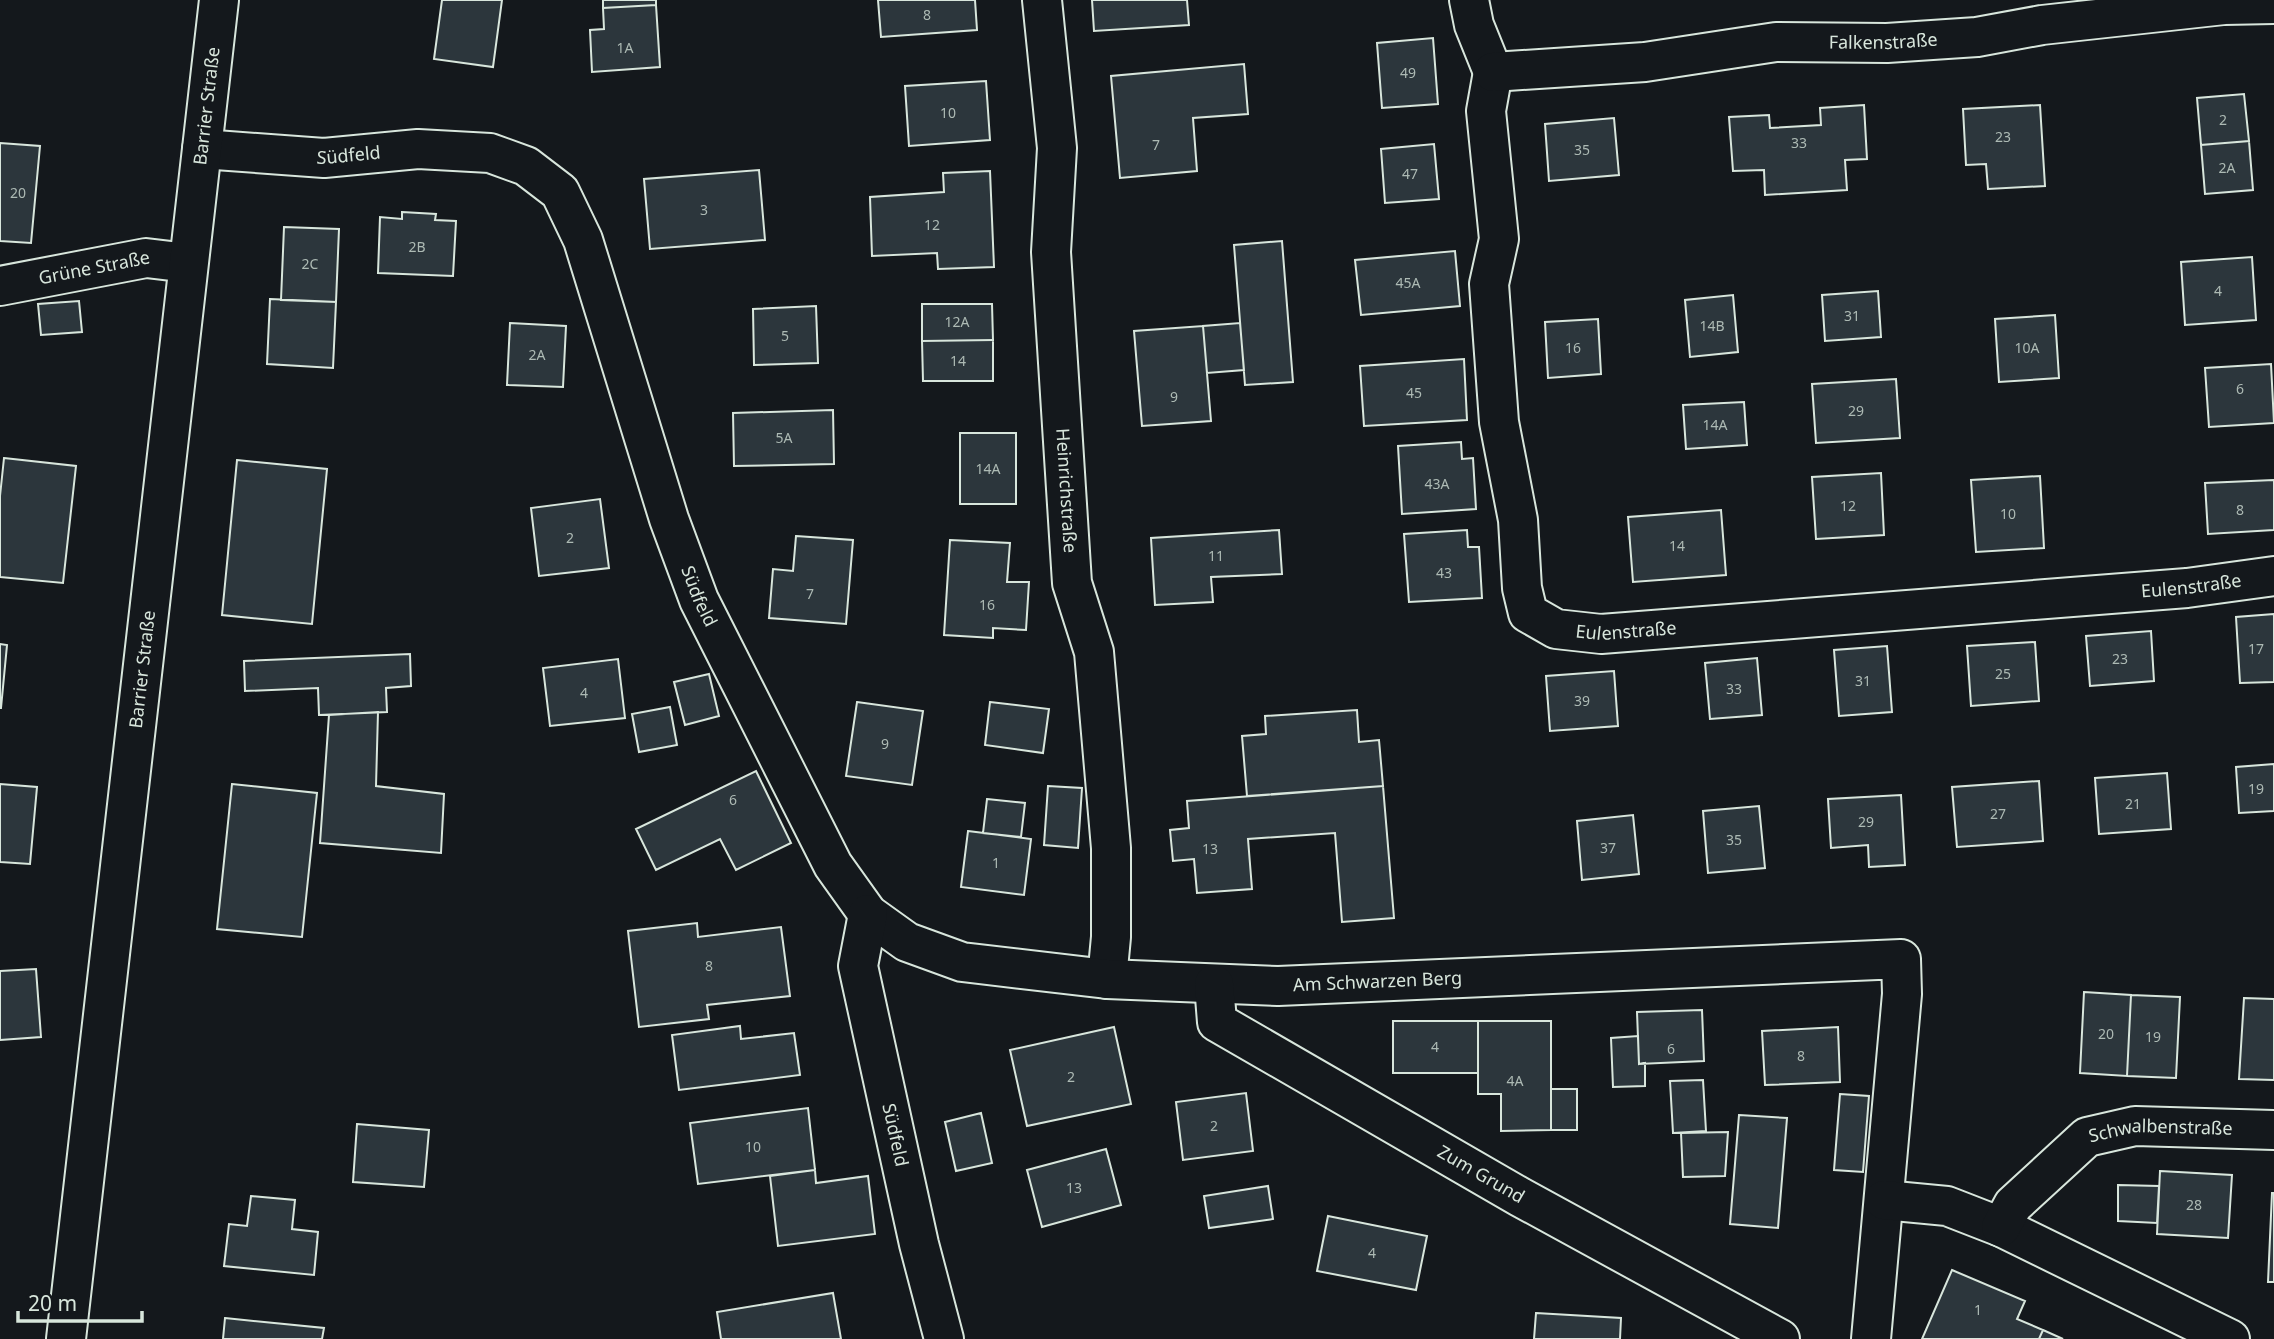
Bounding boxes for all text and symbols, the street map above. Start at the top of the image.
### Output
house number: 8 [923,5,931,24]
street label: Falkenstraße [1829,27,1938,54]
house number: 1A [617,38,634,57]
street label: Barrier Straße [187,46,225,166]
house number: 49 [1400,63,1416,82]
house number: 10 [940,103,956,122]
house number: 2 [2219,110,2227,129]
house number: 23 [1995,127,2011,146]
house number: 33 [1791,133,1807,152]
house number: 7 [1152,135,1160,154]
street label: Südfeld [316,140,382,169]
house number: 35 [1574,140,1590,159]
house number: 2A [2219,158,2236,177]
house number: 47 [1402,164,1418,183]
house number: 20 [10,183,26,202]
house number: 3 [700,200,708,219]
house number: 12 [924,215,940,234]
house number: 2B [408,237,426,256]
street label: Grüne Straße [36,245,152,289]
house number: 2C [302,254,319,273]
house number: 45A [1396,273,1421,292]
house number: 4 [2214,281,2222,300]
house number: 31 [1844,306,1860,325]
house number: 12A [945,312,970,331]
house number: 14B [1699,316,1725,335]
house number: 5 [781,326,789,345]
house number: 16 [1565,338,1581,357]
house number: 10A [2015,338,2040,357]
house number: 2A [529,345,546,364]
house number: 14 [950,351,966,370]
house number: 6 [2236,379,2244,398]
house number: 45 [1406,383,1422,402]
house number: 9 [1170,387,1178,406]
house number: 29 [1848,401,1864,420]
house number: 14A [1703,415,1728,434]
street label: Heinrichstraße [1051,427,1083,554]
house number: 5A [776,428,793,447]
house number: 14A [976,459,1001,478]
house number: 43A [1425,474,1450,493]
house number: 12 [1840,496,1856,515]
house number: 8 [2236,500,2244,519]
house number: 10 [2000,504,2016,523]
house number: 2 [566,528,574,547]
house number: 14 [1669,536,1685,555]
house number: 11 [1208,546,1224,565]
street label: Südfeld [676,562,724,630]
house number: 43 [1436,563,1452,582]
street label: Eulenstraße [2140,568,2243,603]
house number: 7 [806,584,814,603]
house number: 16 [979,595,995,614]
street label: Barrier Straße [123,609,160,730]
street label: Eulenstraße [1575,615,1677,645]
house number: 17 [2248,639,2264,658]
house number: 23 [2112,649,2128,668]
house number: 25 [1995,664,2011,683]
house number: 31 [1855,671,1871,690]
house number: 33 [1726,679,1742,698]
house number: 4 [580,683,588,702]
house number: 39 [1574,691,1590,710]
house number: 9 [881,734,889,753]
house number: 19 [2248,779,2264,798]
house number: 6 [729,790,737,809]
house number: 21 [2125,794,2141,813]
house number: 27 [1990,804,2006,823]
house number: 29 [1858,812,1874,831]
house number: 35 [1726,830,1742,849]
house number: 37 [1600,838,1616,857]
house number: 13 [1202,839,1218,858]
house number: 1 [992,853,1000,872]
house number: 8 [705,956,713,975]
street label: Am Schwarzen Berg [1293,965,1462,996]
house number: 20 [2098,1024,2114,1043]
house number: 19 [2145,1027,2161,1046]
house number: 4 [1431,1037,1439,1056]
house number: 6 [1667,1039,1675,1058]
house number: 8 [1797,1046,1805,1065]
house number: 2 [1067,1067,1075,1086]
house number: 4A [1507,1071,1524,1090]
street label: Südfeld [877,1101,915,1169]
street label: Schwalbenstraße [2086,1113,2233,1147]
house number: 2 [1210,1116,1218,1135]
house number: 10 [745,1137,761,1156]
street label: Zum Grund [1434,1139,1529,1208]
house number: 13 [1066,1178,1082,1197]
house number: 28 [2186,1195,2202,1214]
house number: 4 [1368,1243,1376,1262]
scale bar [18,1280,142,1324]
text: 20 m [28,1289,77,1317]
house number: 1 [1974,1300,1982,1319]

